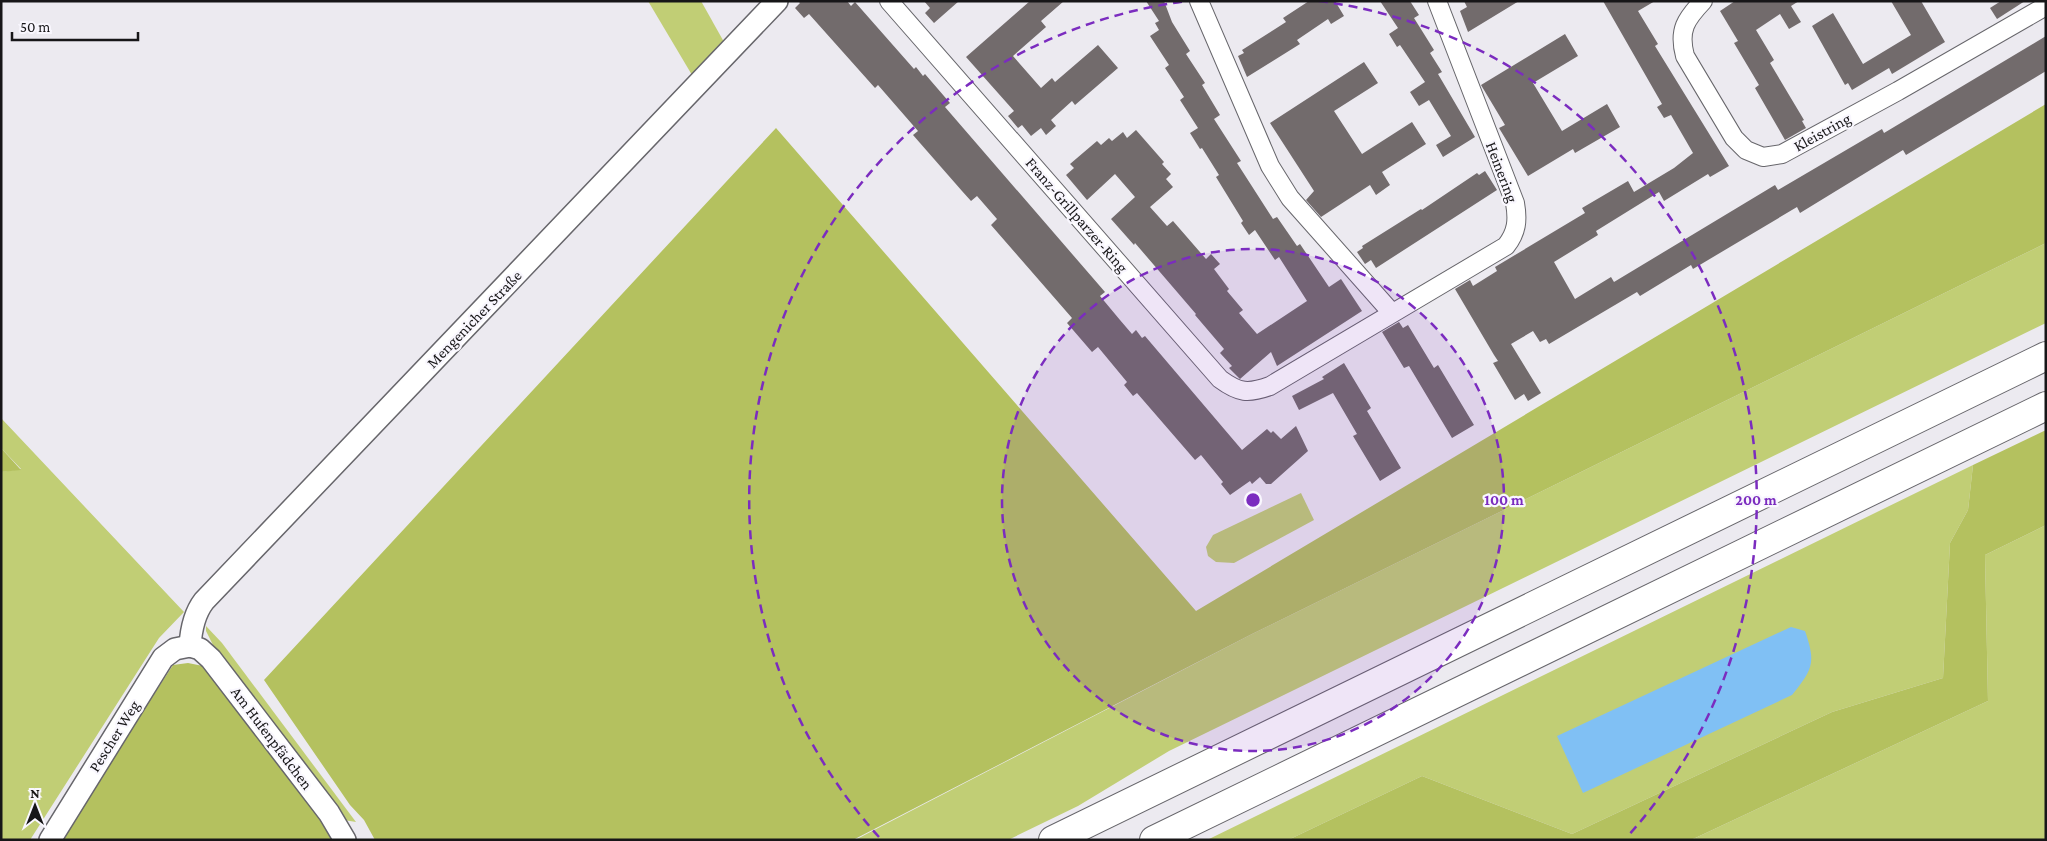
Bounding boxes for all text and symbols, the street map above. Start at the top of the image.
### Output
scale bar [12,10,139,42]
text: 50 m [20,19,50,35]
street label: Kleistring [1791,109,1854,155]
street label: Heinering [1482,139,1521,205]
street label: Franz-Grillparzer-Ring [1022,154,1132,277]
street label: Mengenicher Straße [423,267,526,372]
centre of rings [1244,491,1262,509]
text: 100 m [1484,492,1524,508]
text: 200 m [1735,492,1777,508]
street label: Am Hufenpfädchen [227,683,316,794]
street label: Pescher Weg [85,697,144,775]
north arrow [10,781,60,831]
text: N [30,785,40,801]

